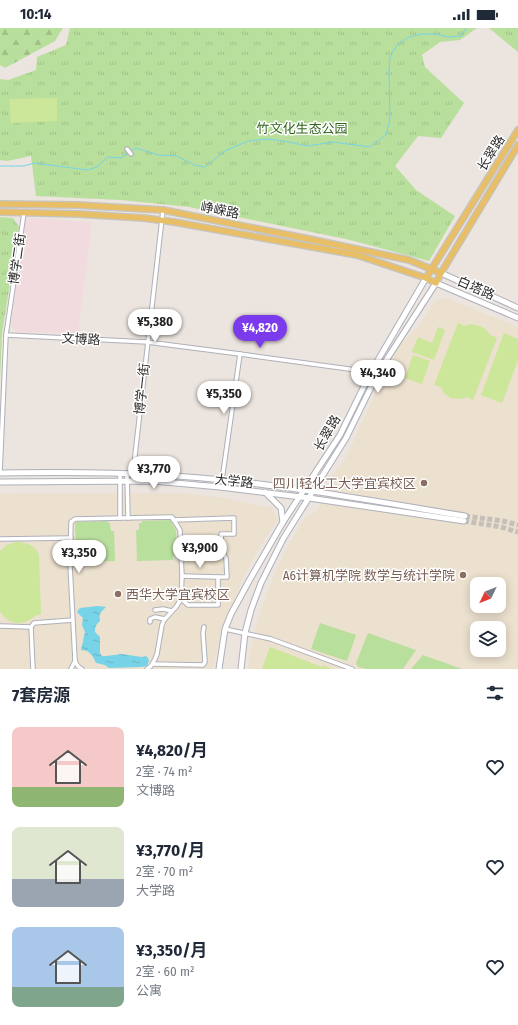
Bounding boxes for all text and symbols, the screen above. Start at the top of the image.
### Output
text: 10:14 [20,5,52,23]
park label: 竹文化生态公园 [256,121,348,136]
street label: 长翠路 [474,132,508,174]
street label: 峥嵘路 [199,199,241,221]
street label: 博学二街 [6,232,28,286]
street label: 白塔路 [455,273,497,303]
pin: ¥5,380 [122,309,188,343]
text: ¥5,380 [137,314,173,329]
pin: ¥4,820 [227,315,293,349]
text: ¥4,820 [242,320,278,335]
street label: 文博路 [61,330,101,348]
pin: ¥4,340 [345,360,411,394]
street label: 博学一街 [132,362,152,416]
text: ¥4,340 [360,365,396,380]
pin: ¥5,350 [191,381,257,415]
text: ¥5,350 [206,386,242,401]
street label: 长翠路 [311,412,343,454]
pin: ¥3,770 [121,456,187,490]
text: ¥3,770 [137,461,171,476]
street label: 大学路 [214,472,254,490]
place label: 四川轻化工大学宜宾校区 [273,476,416,491]
marker: 四川轻化工大学宜宾校区 [419,478,429,488]
pin: ¥3,900 [167,535,233,569]
pin: ¥3,350 [46,540,112,574]
text: ¥3,900 [182,540,218,555]
text: ¥3,350 [61,545,97,560]
place label: A6计算机学院 数学与统计学院 [283,568,455,583]
marker: A6计算机学院 数学与统计学院 [458,570,468,580]
north arrow [470,577,506,613]
map controls [470,577,506,657]
place label: 西华大学宜宾校区 [126,587,230,602]
marker: 西华大学宜宾校区 [113,589,123,599]
button: layers [470,621,506,657]
icon: filters [484,682,506,704]
text: 7套房源 [12,685,70,706]
text: ¥4,820/月 [136,740,208,761]
icon: home [44,743,92,791]
icon: heart [484,756,506,778]
text: 2室 · 74 m² [136,764,192,779]
text: 文博路 [136,783,175,798]
text: ¥3,770/月 [136,840,205,861]
icon: home [44,843,92,891]
icon: heart [484,856,506,878]
text: 2室 · 70 m² [136,864,193,879]
text: 大学路 [136,883,175,898]
text: ¥3,350/月 [136,940,207,961]
icon: home [44,943,92,991]
icon: heart [484,956,506,978]
text: 2室 · 60 m² [136,964,195,979]
text: 公寓 [136,983,162,998]

